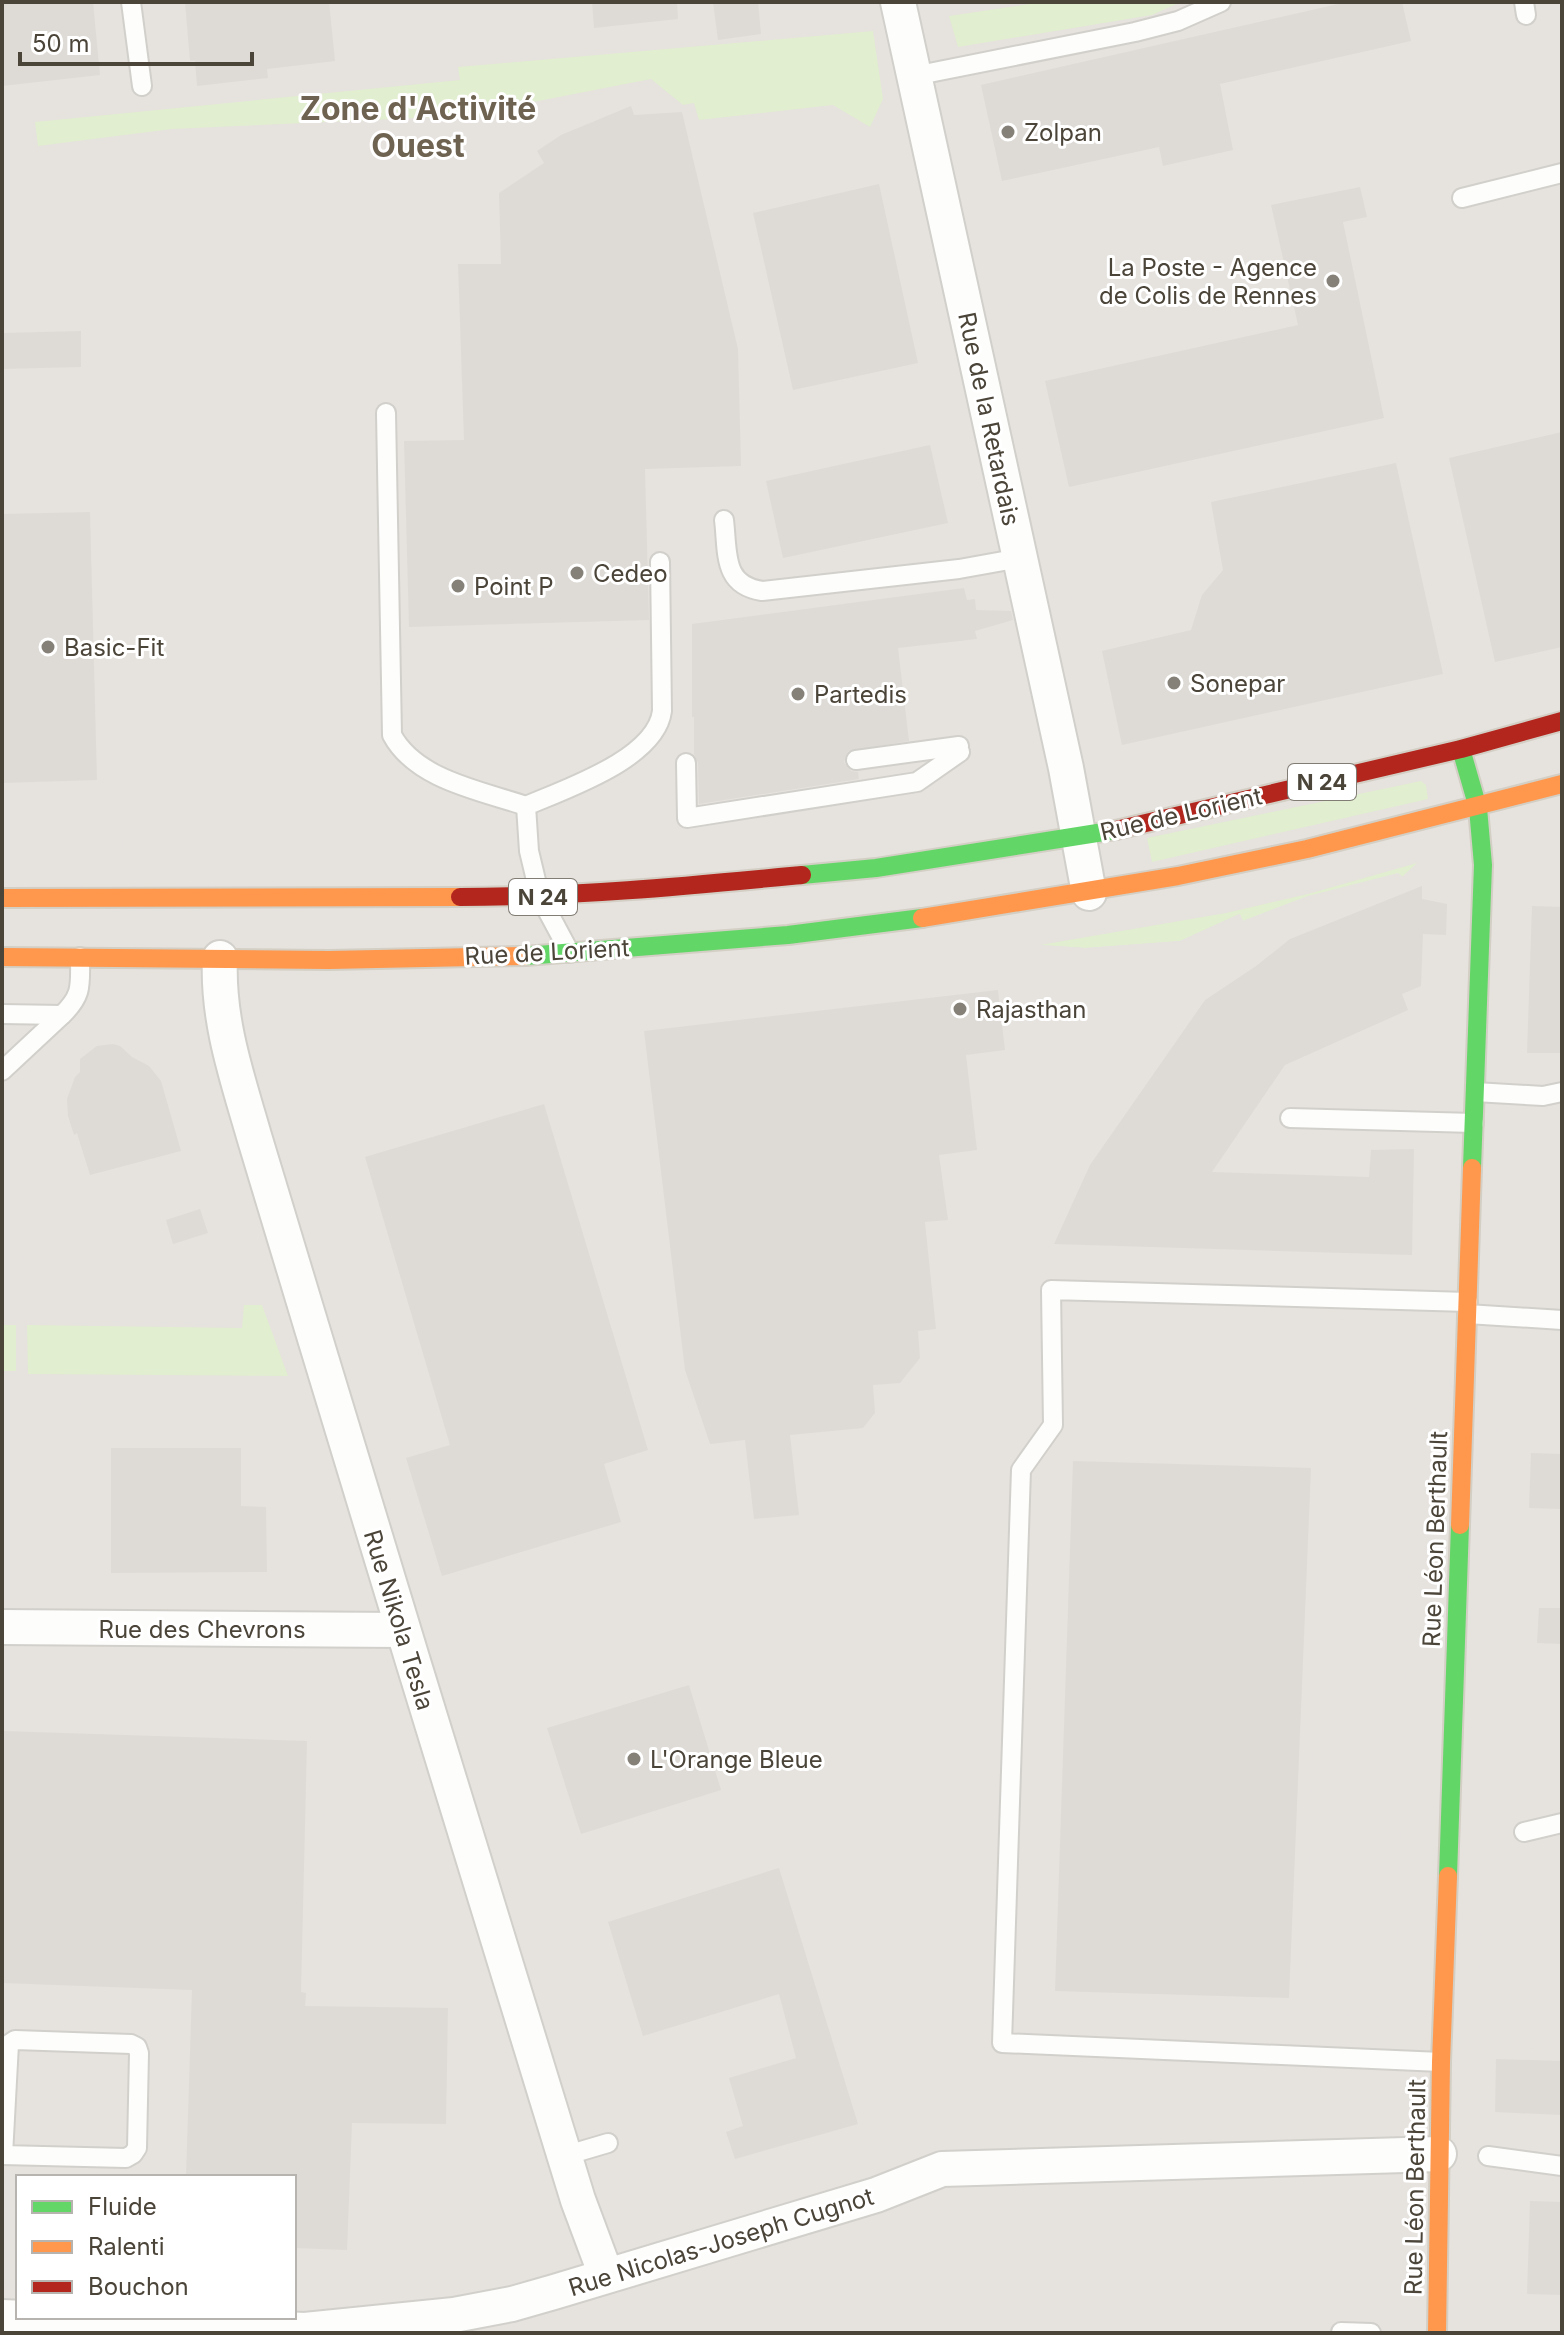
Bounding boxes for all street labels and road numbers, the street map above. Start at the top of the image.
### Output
street label: Rue de la Retardais [952,310,1026,528]
road number: N 24 [1288,764,1356,800]
street label: Rue de Lorient [1097,781,1265,847]
road number: N 24 [509,879,577,915]
street label: Rue de Lorient [464,933,630,971]
street label: Rue Léon Berthault [1417,1430,1453,1647]
street label: Rue Nikola Tesla [358,1526,440,1714]
street label: Rue des Chevrons [98,1615,306,1644]
street label: Rue Léon Berthault [1399,2079,1431,2295]
street label: Rue Nicolas-Joseph Cugnot [565,2182,877,2302]

